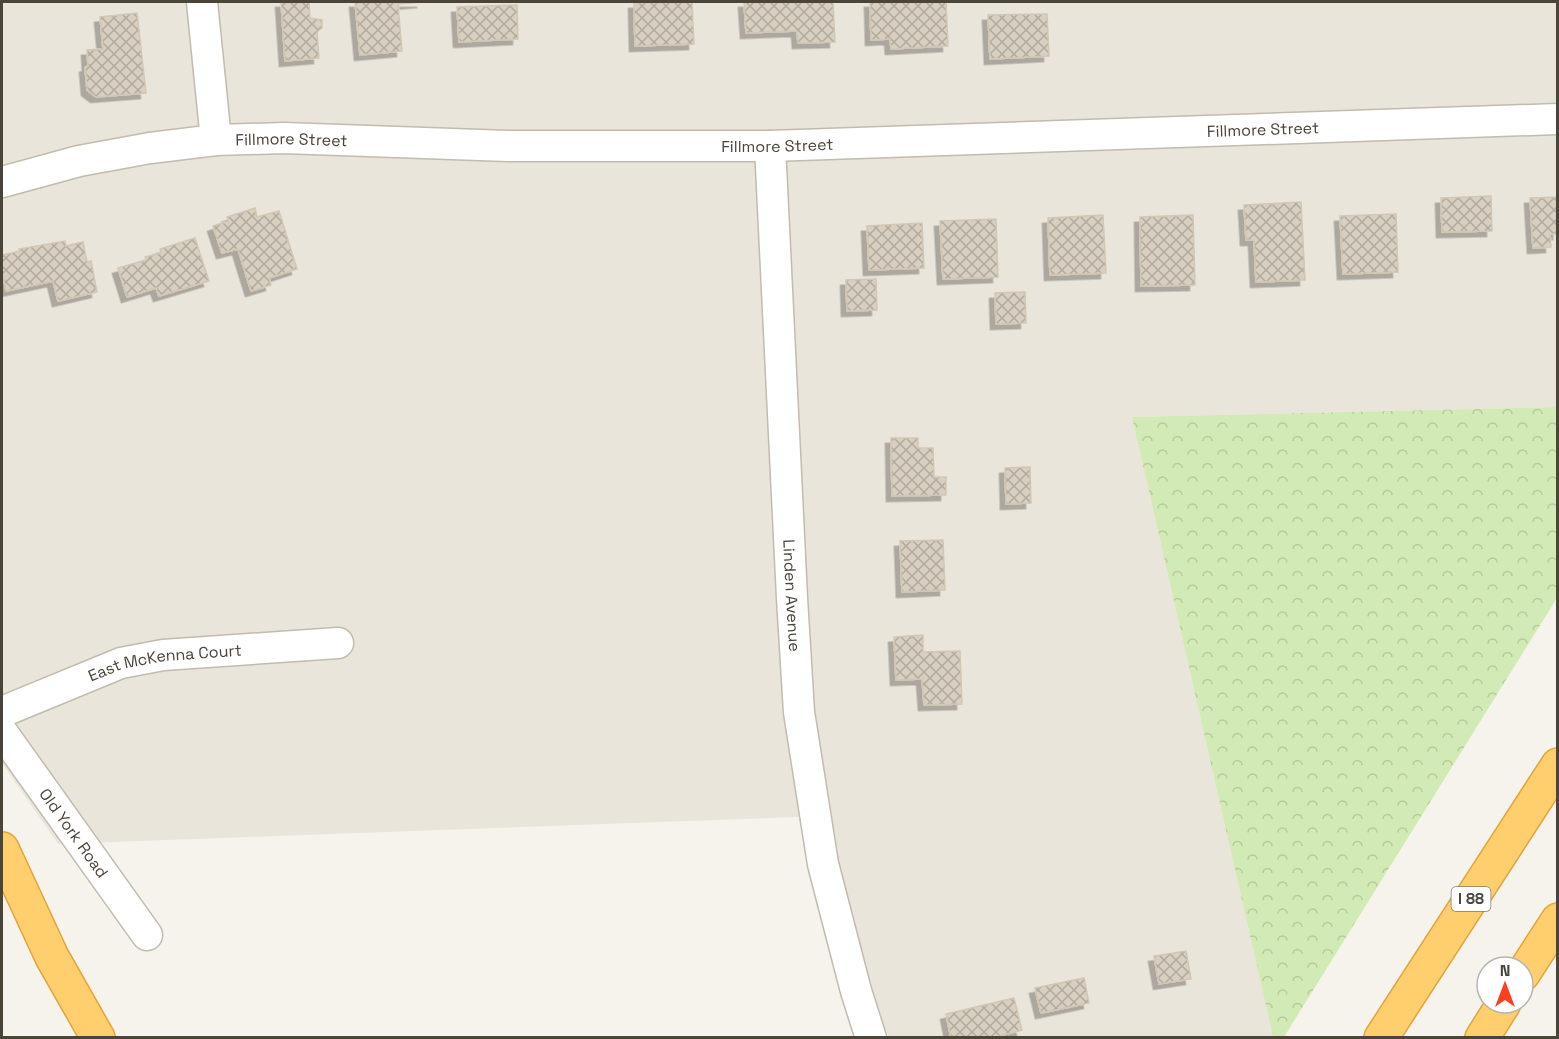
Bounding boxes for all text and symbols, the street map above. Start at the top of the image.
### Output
street label: Fillmore Street [1207,117,1320,142]
street label: Fillmore Street [235,128,348,151]
street label: Fillmore Street [721,134,834,157]
street label: Linden Avenue [778,539,805,652]
street label: East McKenna Court [85,640,242,686]
street label: Old York Road [35,784,113,882]
road number: I 88 [1452,887,1490,911]
north arrow [1475,955,1535,1015]
text: N [1500,960,1510,981]

